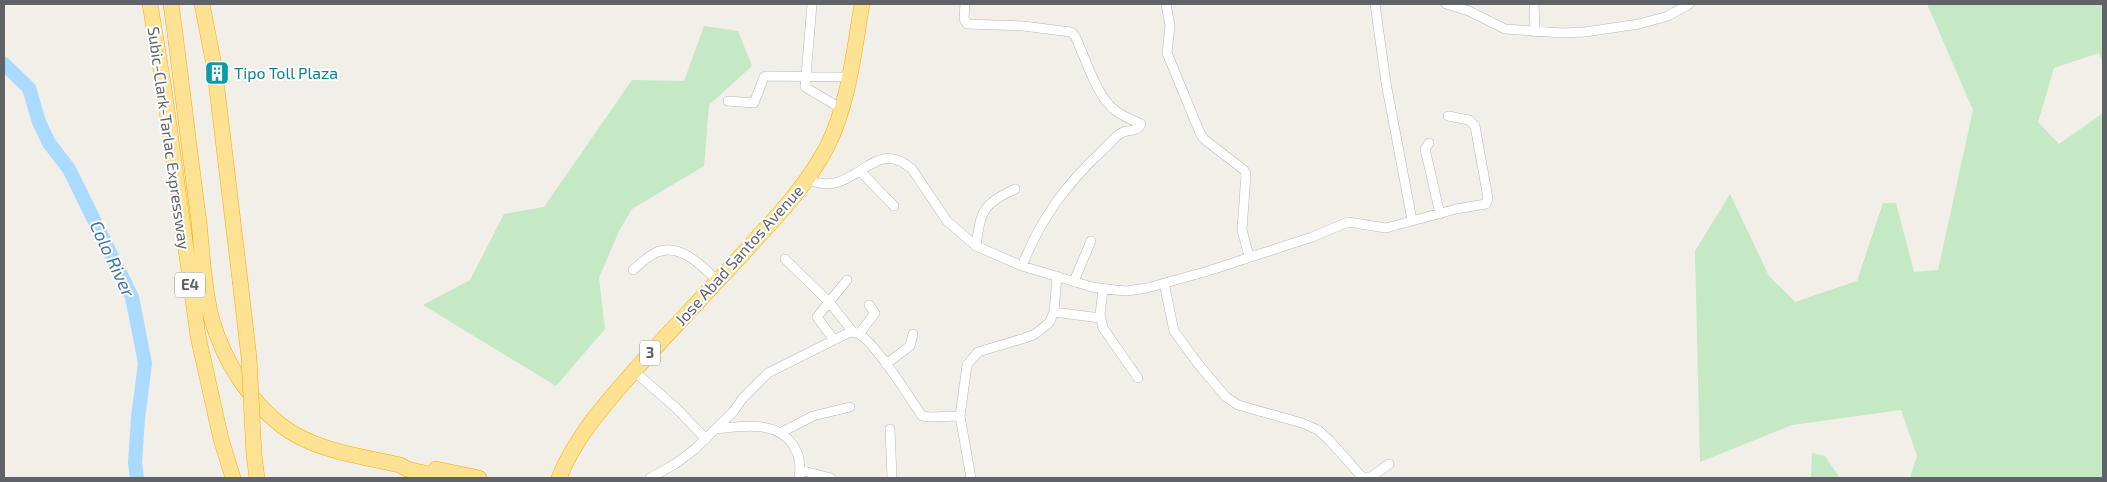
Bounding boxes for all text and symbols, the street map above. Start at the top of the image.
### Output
street label: Subic-Clark-Tarlac Expressway [144,25,195,251]
building icon: Tipo Toll Plaza [204,60,230,86]
place label: Tipo Toll Plaza [234,63,338,82]
street label: Jose Abad Santos Avenue [671,181,807,329]
water label: Colo River [86,217,140,301]
road number: E4 [175,272,205,298]
road number: 3 [640,340,660,366]

